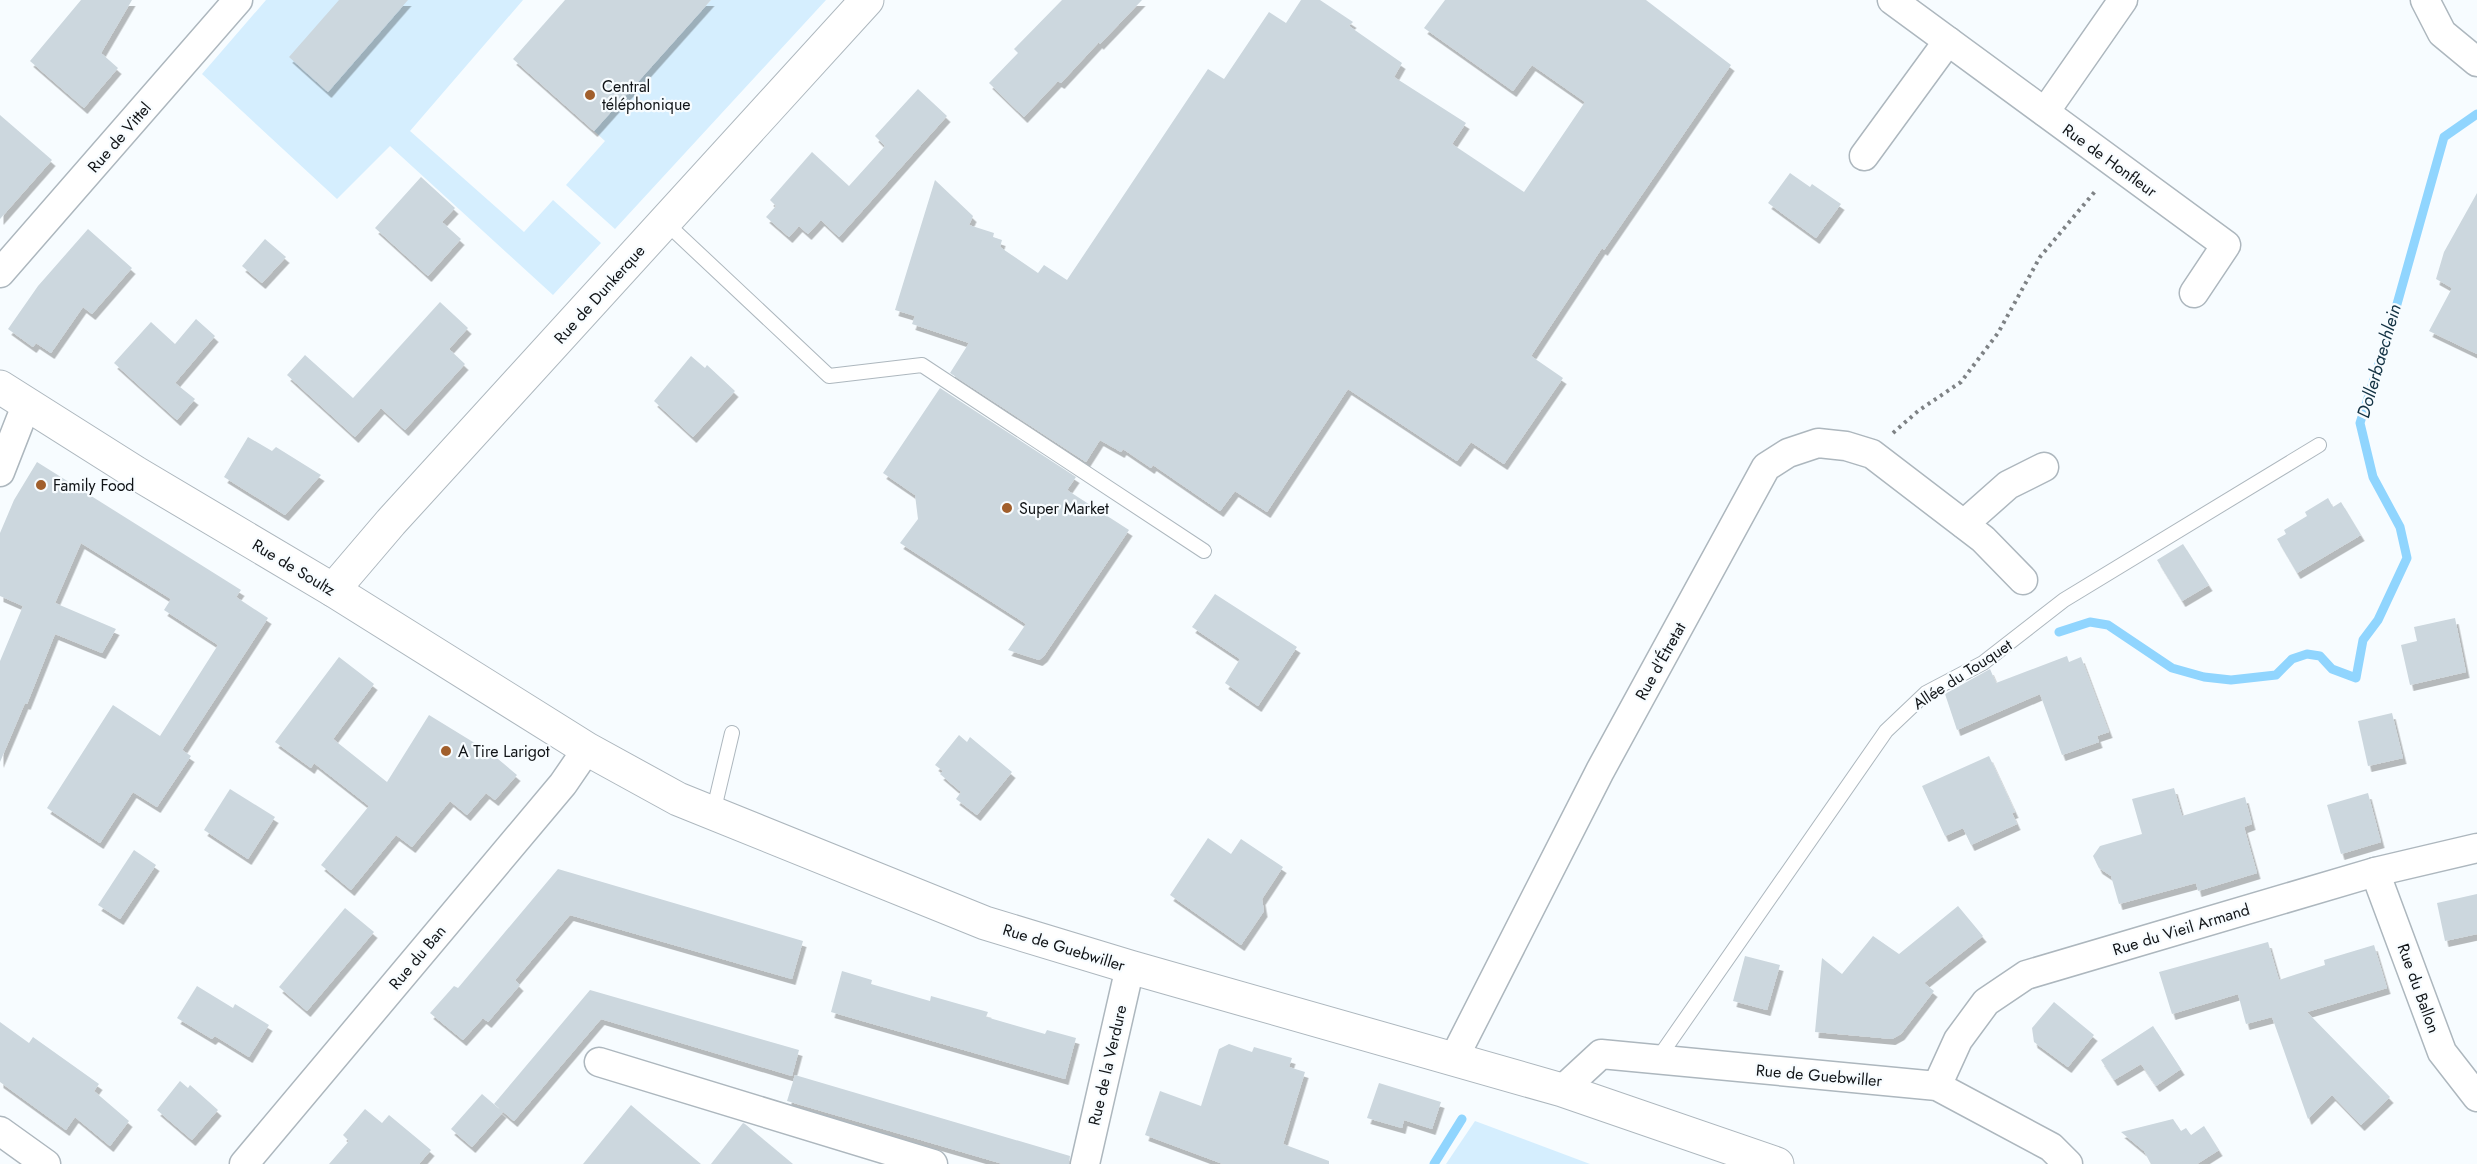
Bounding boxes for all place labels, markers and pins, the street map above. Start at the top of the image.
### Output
place label: Central téléphonique [602,75,691,116]
marker: Central téléphonique [583,88,597,102]
place label: Family Food [53,474,135,497]
marker: Family Food [34,478,48,492]
place label: Super Market [1019,497,1109,520]
marker: Super Market [1000,501,1014,515]
place label: A Tire Larigot [458,740,550,763]
marker: A Tire Larigot [439,744,453,758]

